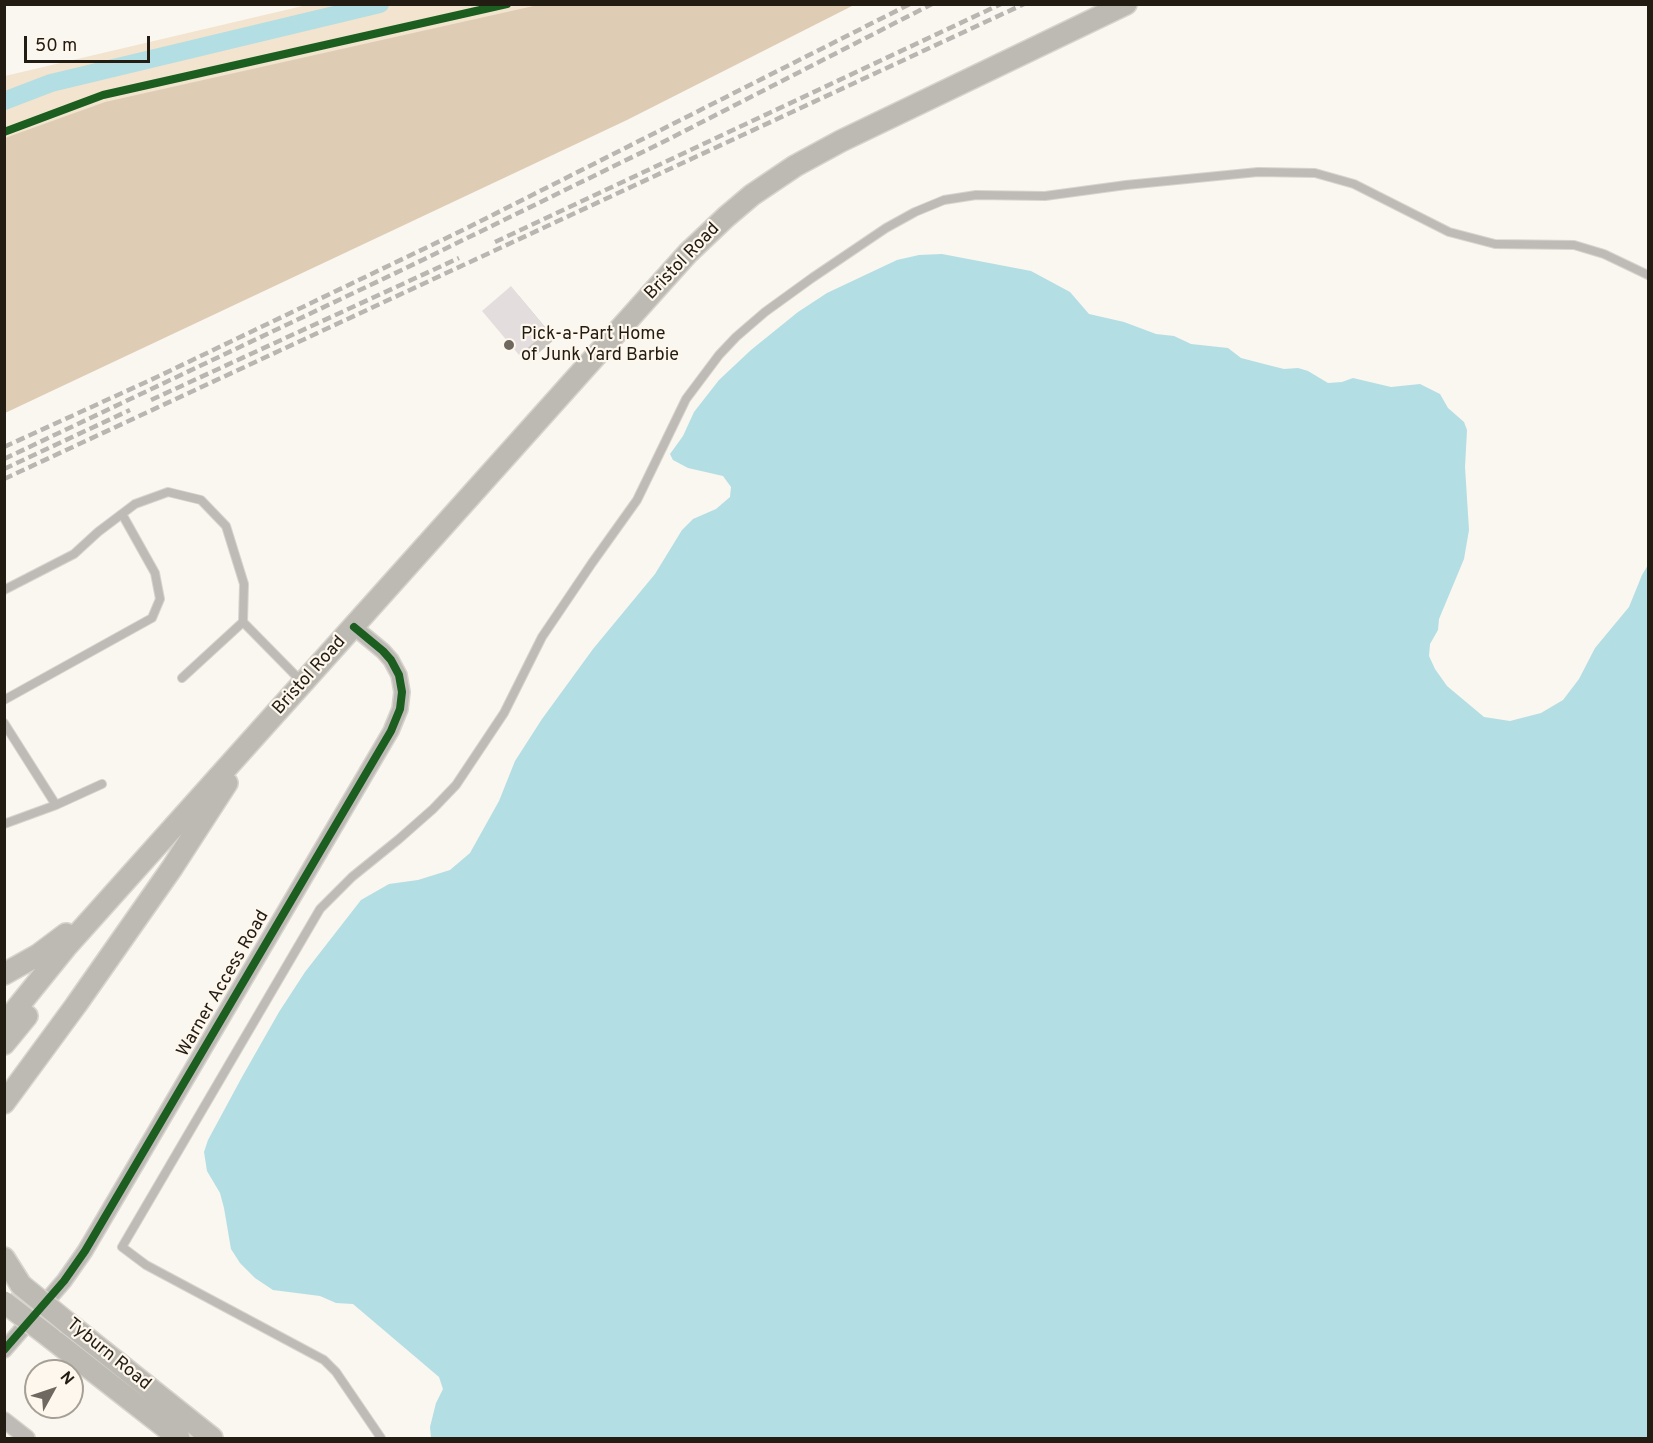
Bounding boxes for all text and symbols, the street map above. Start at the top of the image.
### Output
scale bar [27,24,153,62]
text: 50 m [35,35,77,58]
street label: Bristol Road [641,219,725,305]
place label: Pick-a-Part Home of Junk Yard Barbie [521,324,679,366]
marker: Pick-a-Part Home of Junk Yard Barbie [502,338,516,352]
street label: Bristol Road [269,632,351,720]
street label: Warner Access Road [173,907,275,1061]
street label: Tyburn Road [61,1314,155,1396]
north arrow [24,1359,84,1419]
text: N [55,1368,78,1390]

